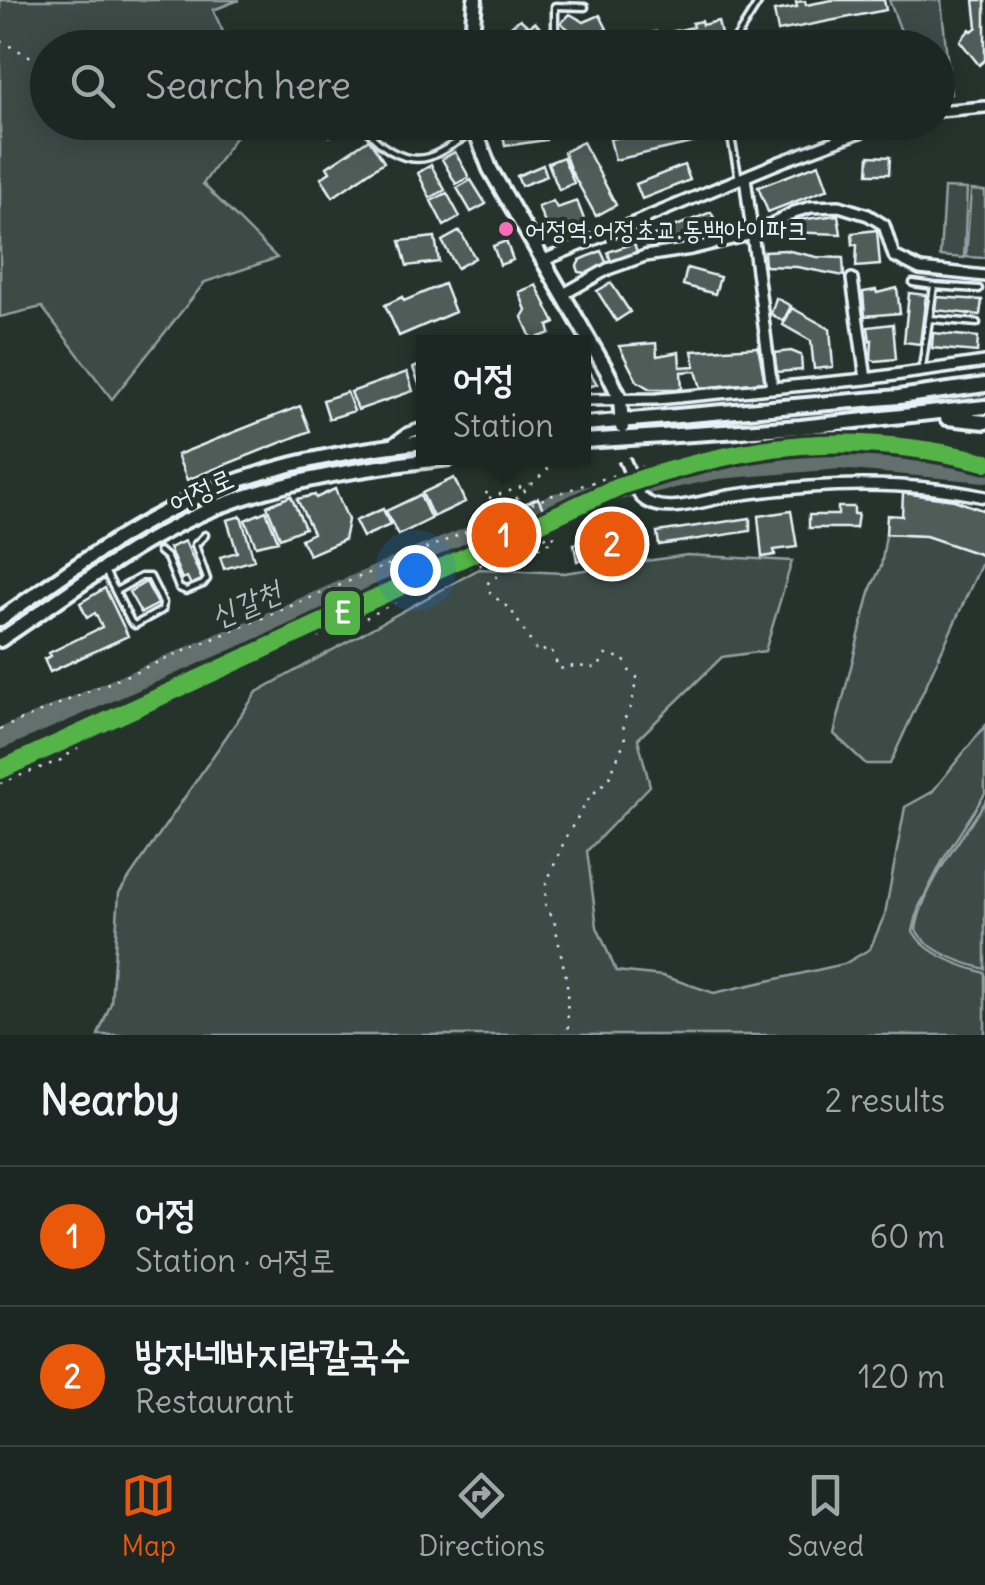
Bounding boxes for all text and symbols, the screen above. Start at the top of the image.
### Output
search box [30,30,955,140]
icon: search [65,58,120,113]
text: Search here [145,62,351,109]
place label: 어정역.어정초교.동백아이파크 [525,213,808,246]
marker: 어정역.어정초교.동백아이파크 [496,219,516,239]
popup [416,335,591,465]
text: 어정 [453,355,514,402]
text: Station [453,405,554,446]
street label: 어정로 [163,460,239,520]
pin: 1 [472,498,536,572]
pin: 2 [580,506,644,582]
your location [390,545,441,596]
water label: 신갈천 [204,570,288,635]
line badge: E [323,589,362,637]
text: E [335,595,351,631]
text: Nearby [40,1074,179,1126]
text: 2 results [825,1080,945,1121]
text: 어정 [135,1190,196,1237]
text: 1 [66,1216,79,1257]
text: 60 m [870,1216,945,1257]
text: Station · 어정로 [135,1240,335,1281]
text: 방자네바지락칼국수 [135,1331,410,1378]
text: 2 [64,1356,81,1397]
text: 120 m [858,1356,945,1397]
text: Restaurant [135,1381,294,1422]
tab: Map [121,1468,176,1564]
tab: Directions [418,1468,545,1564]
tab: Saved [787,1468,864,1564]

